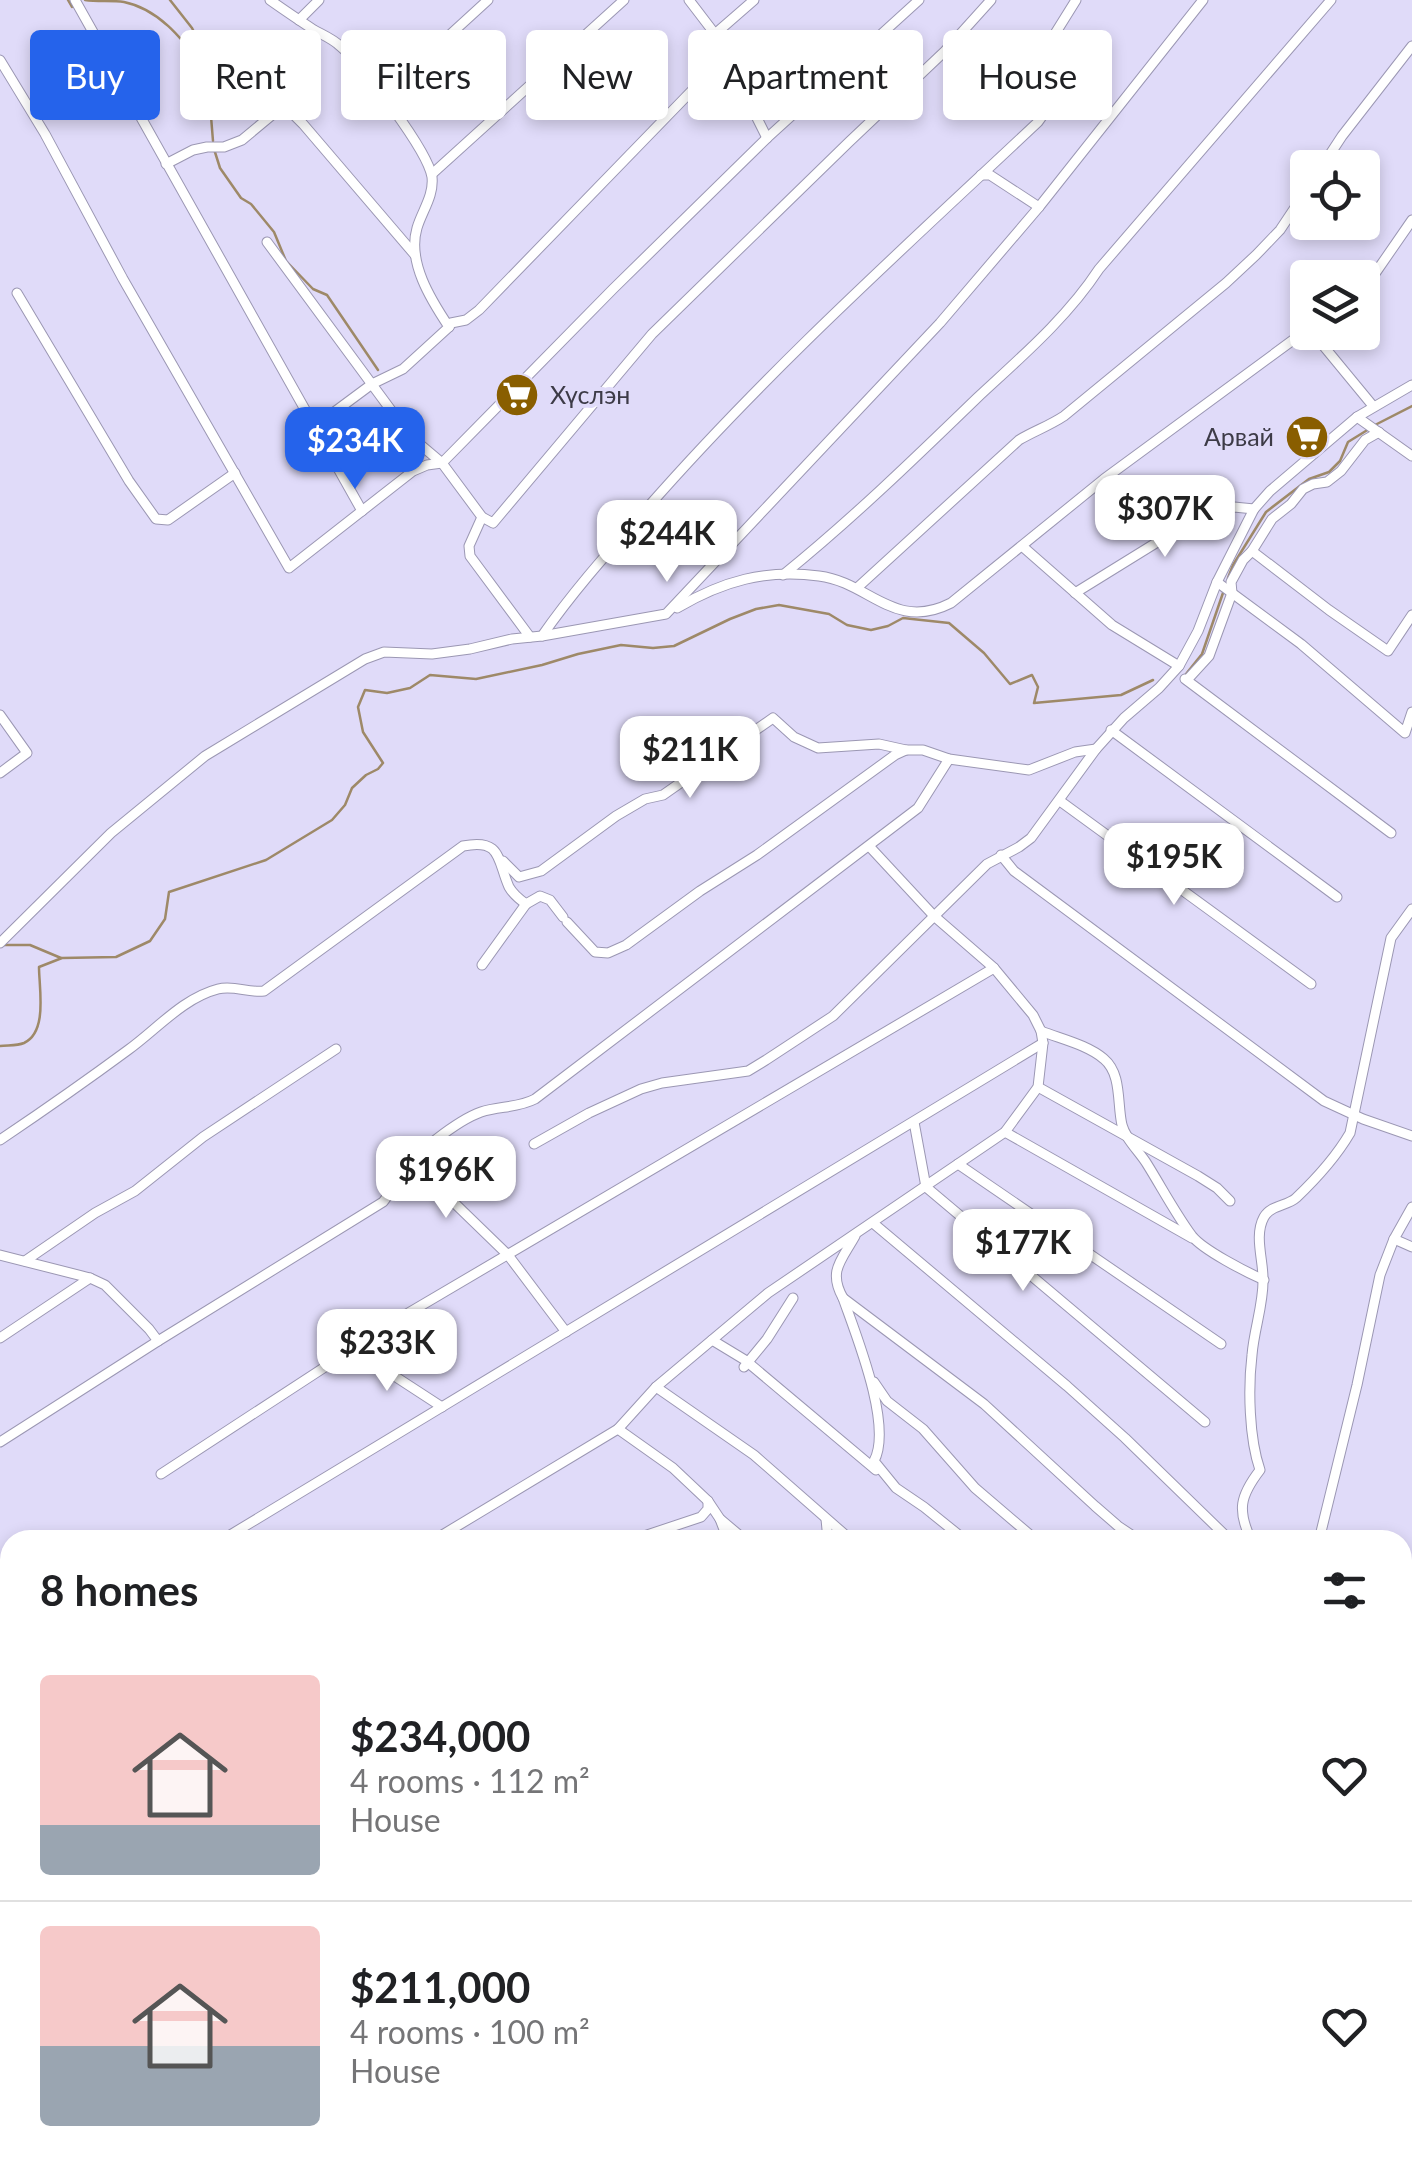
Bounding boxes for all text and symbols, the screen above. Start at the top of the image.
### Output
chip: Buy [30,30,160,120]
chip: Rent [180,30,321,120]
chip: Filters [341,30,506,120]
chip: New [526,30,668,120]
chip: Apartment [688,30,923,120]
chip: House [943,30,1112,120]
map controls [1290,150,1380,350]
button: locate [1290,150,1380,240]
button: layers [1290,260,1380,350]
supermarket icon: Хүслэн [494,372,540,418]
place label: Хүслэн [550,379,630,409]
pin: $234K [285,407,425,492]
supermarket icon: Арвай [1284,414,1330,460]
text: $234K [307,420,403,459]
place label: Арвай [1204,421,1274,451]
pin: $307K [1095,475,1235,560]
text: $307K [1117,488,1213,527]
pin: $244K [597,500,737,585]
text: $244K [619,513,715,552]
pin: $211K [620,716,760,801]
text: $211K [642,729,738,768]
pin: $195K [1104,823,1244,908]
text: $195K [1126,836,1222,875]
pin: $196K [376,1136,516,1221]
text: $196K [398,1149,494,1188]
pin: $177K [953,1209,1093,1294]
text: $177K [975,1222,1071,1261]
pin: $233K [317,1309,457,1394]
text: $233K [339,1322,435,1361]
icon: filters [1317,1563,1372,1618]
text: 8 homes [40,1565,198,1615]
text: $234,000 [350,1711,530,1761]
icon: home [120,1715,240,1835]
icon: heart [1317,1748,1372,1803]
text: 4 rooms · 112 m² [350,1761,590,1800]
text: House [350,1800,441,1839]
text: $211,000 [350,1962,530,2012]
icon: home [120,1966,240,2086]
icon: heart [1317,1999,1372,2054]
text: 4 rooms · 100 m² [350,2012,590,2051]
text: House [350,2051,441,2090]

